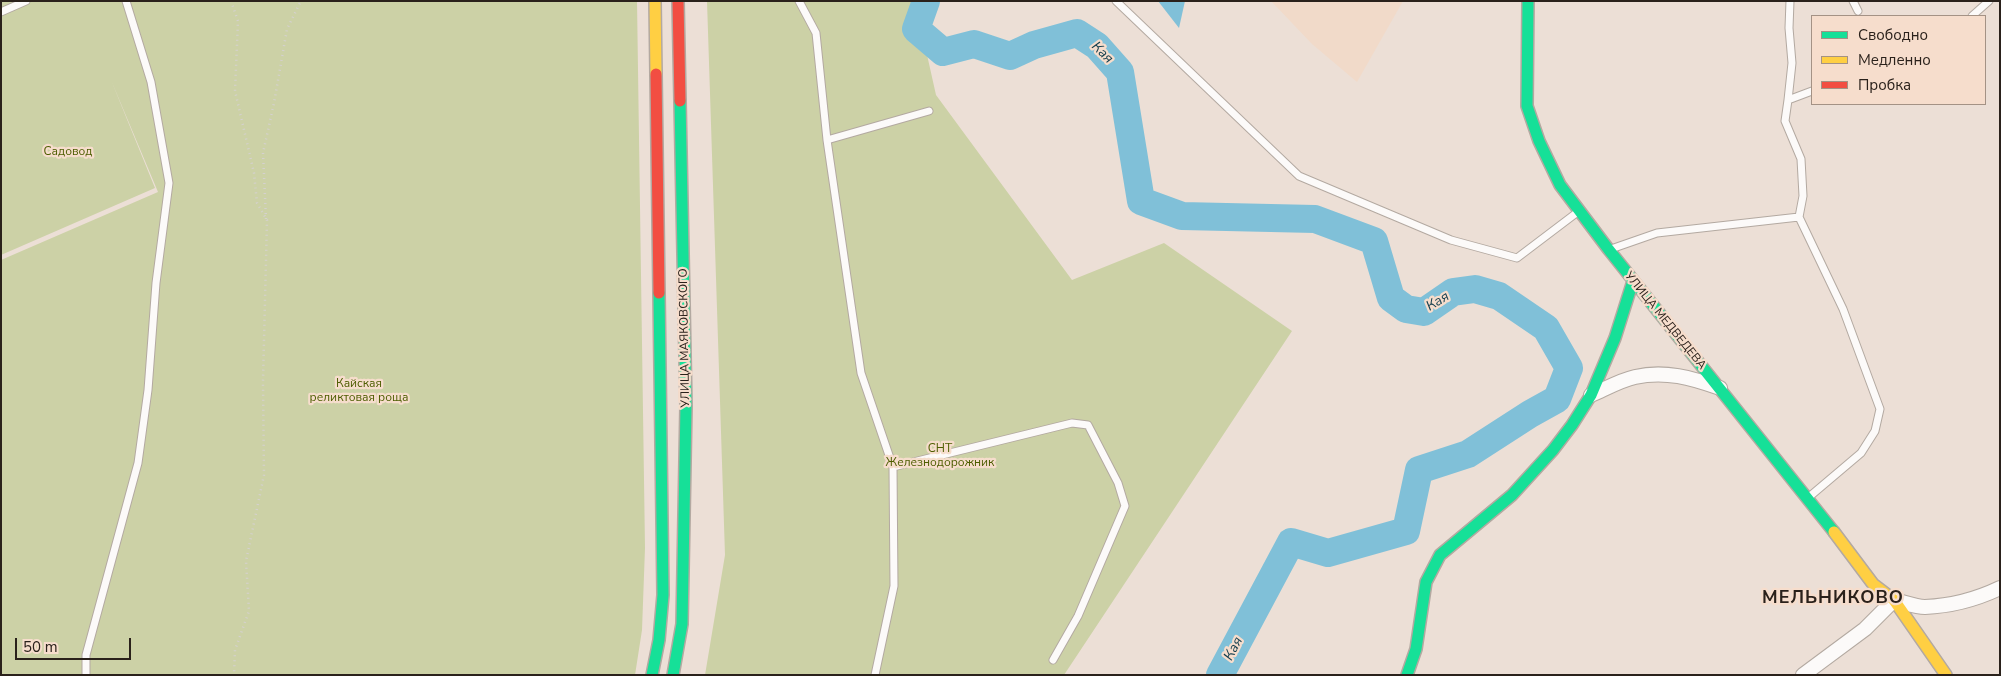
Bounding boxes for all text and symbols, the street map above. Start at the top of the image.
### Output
legend [1811,15,1986,105]
text: Свободно [1858,25,1928,45]
water label: Кая [1088,39,1116,67]
text: Медленно [1858,50,1931,70]
text: Пробка [1858,75,1911,95]
park label: Садовод [44,145,92,159]
street label: УЛИЦА МАЯКОВСКОГО [677,268,693,408]
street label: УЛИЦА МЕДВЕДЕВА [1621,269,1709,373]
water label: Кая [1423,289,1453,315]
park label: Кайская реликтовая роща [310,377,408,405]
park label: СНТ Железнодорожник [886,442,994,470]
district label: МЕЛЬНИКОВО [1761,588,1905,610]
scale bar [18,628,134,660]
water label: Кая [1221,634,1247,664]
text: 50 m [23,637,58,657]

